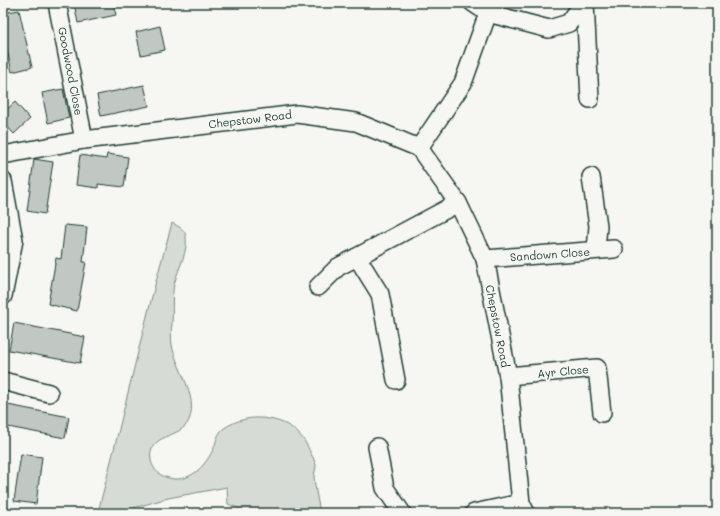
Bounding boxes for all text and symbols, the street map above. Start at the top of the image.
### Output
street label: Goodwood Close [55,26,87,117]
street label: Chepstow Road [207,106,293,132]
street label: Sandown Close [510,244,591,264]
street label: Chepstow Road [483,283,513,369]
street label: Ayr Close [537,361,590,381]

